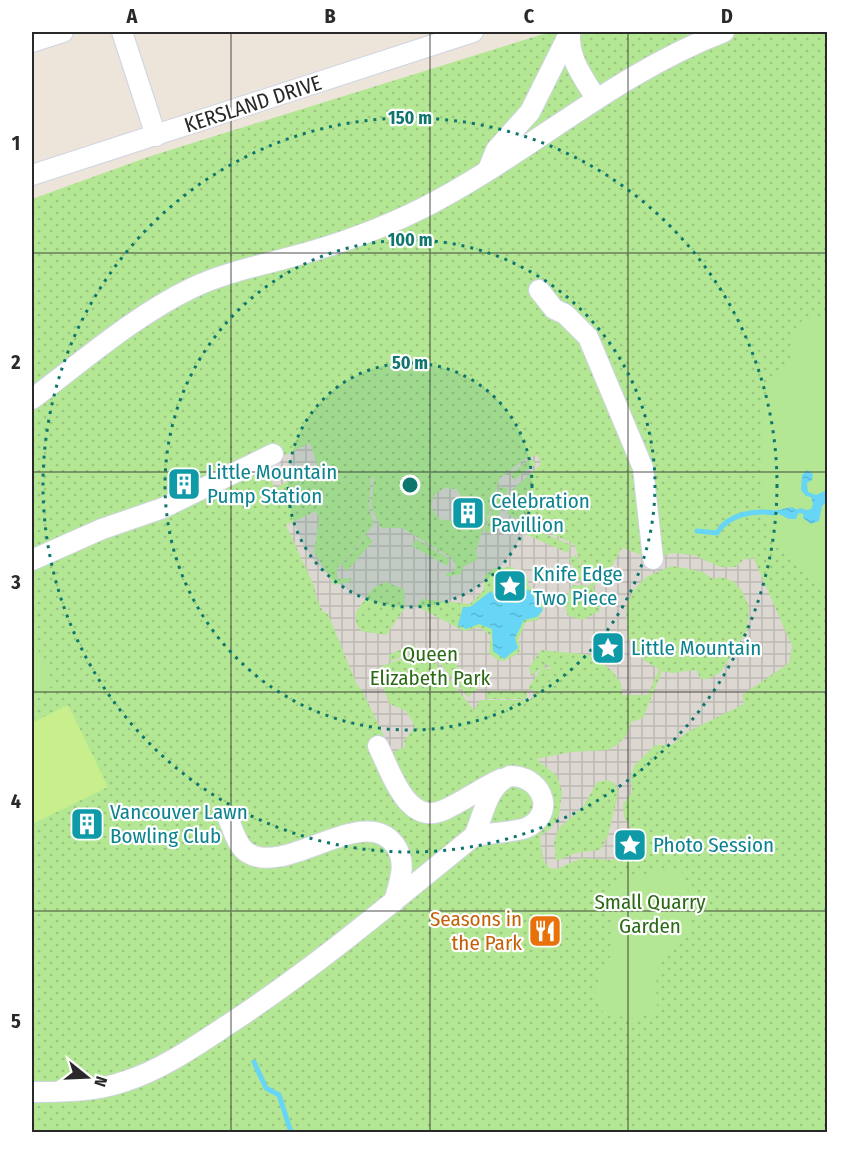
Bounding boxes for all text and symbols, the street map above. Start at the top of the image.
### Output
text: A [126,4,139,28]
text: B [324,4,336,28]
text: C [524,4,535,28]
text: D [721,4,733,28]
street label: KERSLAND DRIVE [181,70,325,138]
text: 150 m [388,107,432,129]
text: 1 [12,131,20,155]
text: 100 m [388,229,432,251]
text: 2 [10,350,21,374]
text: 50 m [392,352,428,374]
place label: Little Mountain Pump Station [207,459,337,509]
building icon: Little Mountain Pump Station [166,466,202,502]
centre of rings [400,475,420,495]
place label: Celebration Pavillion [491,488,590,538]
building icon: Celebration Pavillion [450,495,486,531]
place label: Knife Edge Two Piece [533,561,623,611]
place icon: Knife Edge Two Piece [492,568,528,604]
text: 3 [10,570,21,594]
place icon: Little Mountain [590,630,626,666]
place label: Little Mountain [631,635,761,661]
park label: Queen Elizabeth Park [370,641,490,691]
text: 4 [11,789,21,813]
place label: Vancouver Lawn Bowling Club [110,799,248,849]
building icon: Vancouver Lawn Bowling Club [69,806,105,842]
place icon: Photo Session [612,827,648,863]
place label: Photo Session [653,832,774,858]
park label: Small Quarry Garden [594,889,706,939]
place label: Seasons in the Park [430,906,522,956]
restaurant icon: Seasons in the Park [527,913,563,949]
text: 5 [11,1009,21,1033]
north arrow [57,1047,117,1107]
text: N [90,1074,111,1089]

